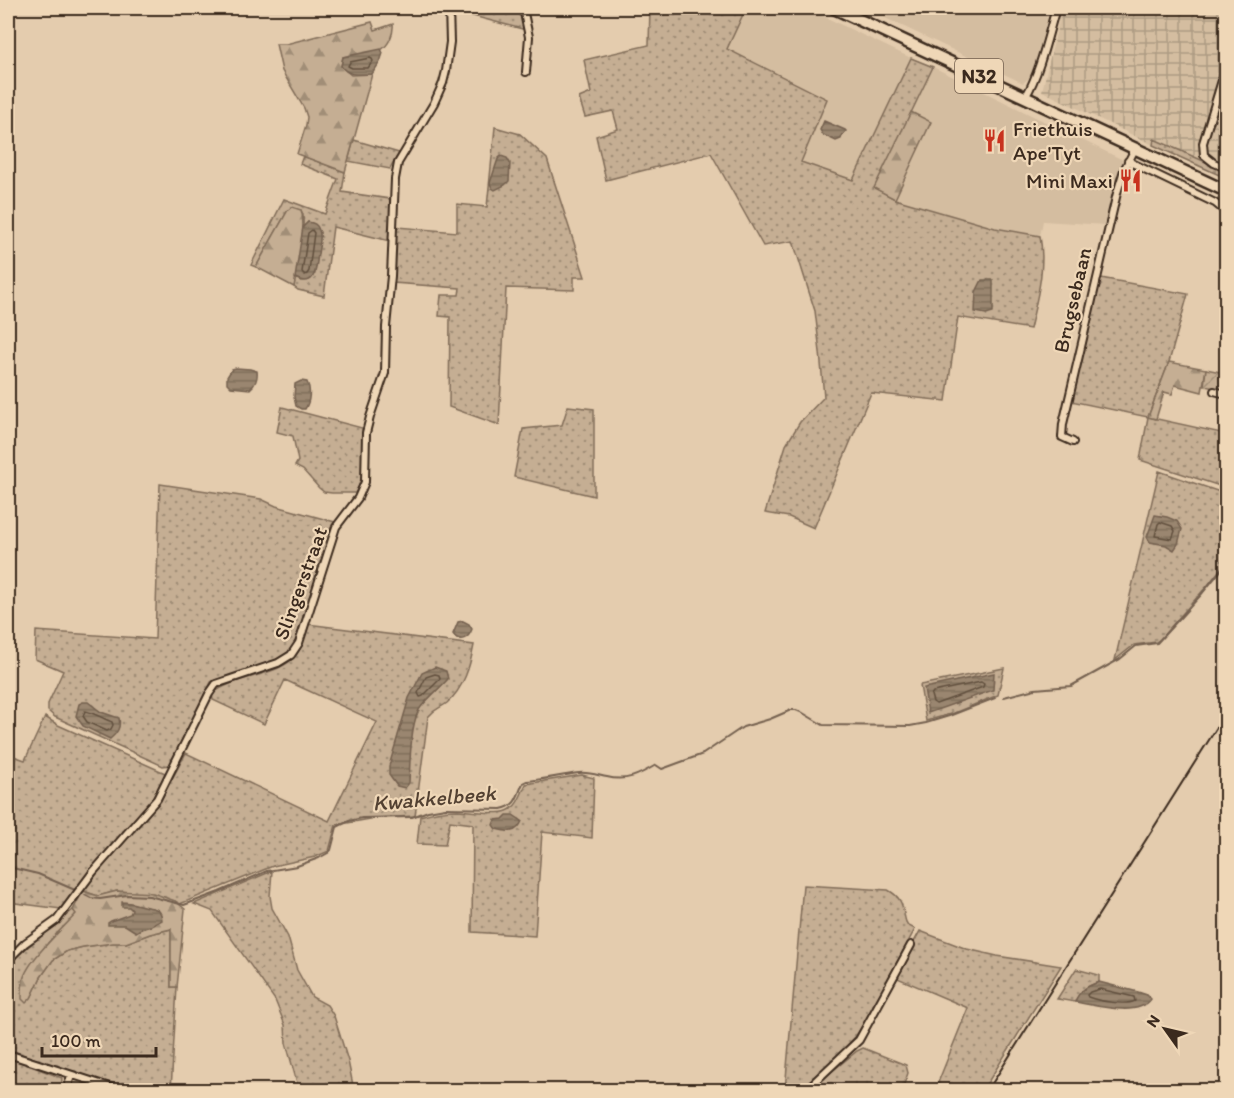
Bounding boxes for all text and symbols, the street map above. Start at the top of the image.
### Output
road number: N32 [955,59,1003,93]
place label: Friethuis Ape'Tyt [1013,116,1093,165]
restaurant icon: Friethuis Ape'Tyt [982,127,1008,153]
restaurant icon: Mini Maxi [1118,167,1144,193]
place label: Mini Maxi [1026,168,1113,193]
street label: Brugsebaan [1048,245,1096,355]
street label: Slingerstraat [268,523,332,643]
water label: Kwakkelbeek [371,779,498,817]
north arrow [1135,999,1195,1059]
text: N [1142,1011,1164,1031]
scale bar [42,1020,156,1058]
text: 100 m [51,1030,101,1052]

